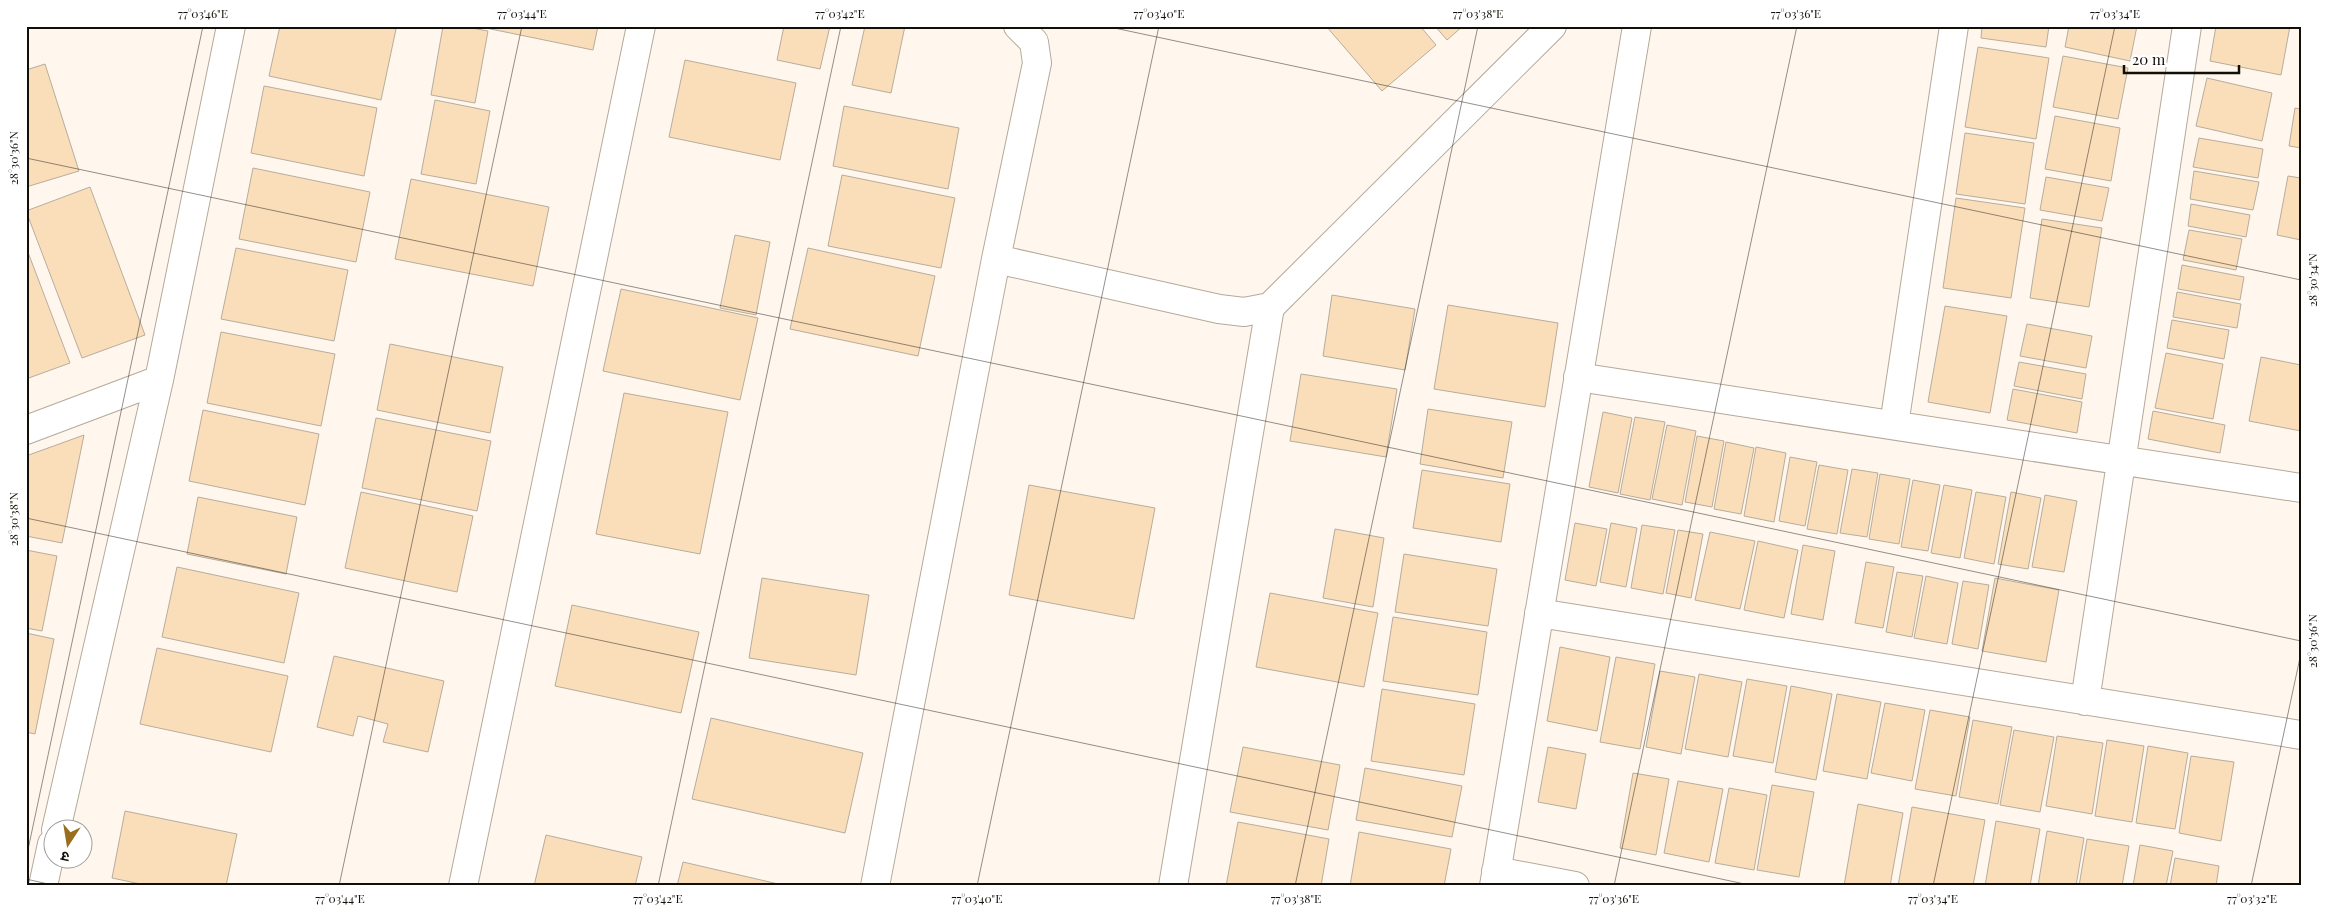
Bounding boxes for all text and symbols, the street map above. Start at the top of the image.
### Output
text: 77°03'46"E [178,5,228,21]
text: 77°03'44"E [497,5,547,21]
text: 77°03'42"E [815,5,865,21]
text: 77°03'40"E [1134,5,1184,21]
text: 77°03'38"E [1453,5,1503,21]
text: 77°03'36"E [1771,5,1821,21]
text: 77°03'34"E [2090,5,2140,21]
scale bar [2124,42,2240,74]
text: 20 m [2132,49,2166,69]
text: 28°30'36"N [5,131,21,185]
text: 28°30'34"N [2304,253,2320,307]
text: 28°30'38"N [5,491,21,546]
text: 28°30'36"N [2304,614,2320,668]
north arrow [42,820,92,870]
text: उ [58,847,71,867]
text: 77°03'44"E [315,890,365,906]
text: 77°03'42"E [633,890,683,906]
text: 77°03'40"E [952,890,1002,906]
text: 77°03'38"E [1271,890,1321,906]
text: 77°03'36"E [1589,890,1639,906]
text: 77°03'34"E [1908,890,1958,906]
text: 77°03'32"E [2227,890,2277,906]

